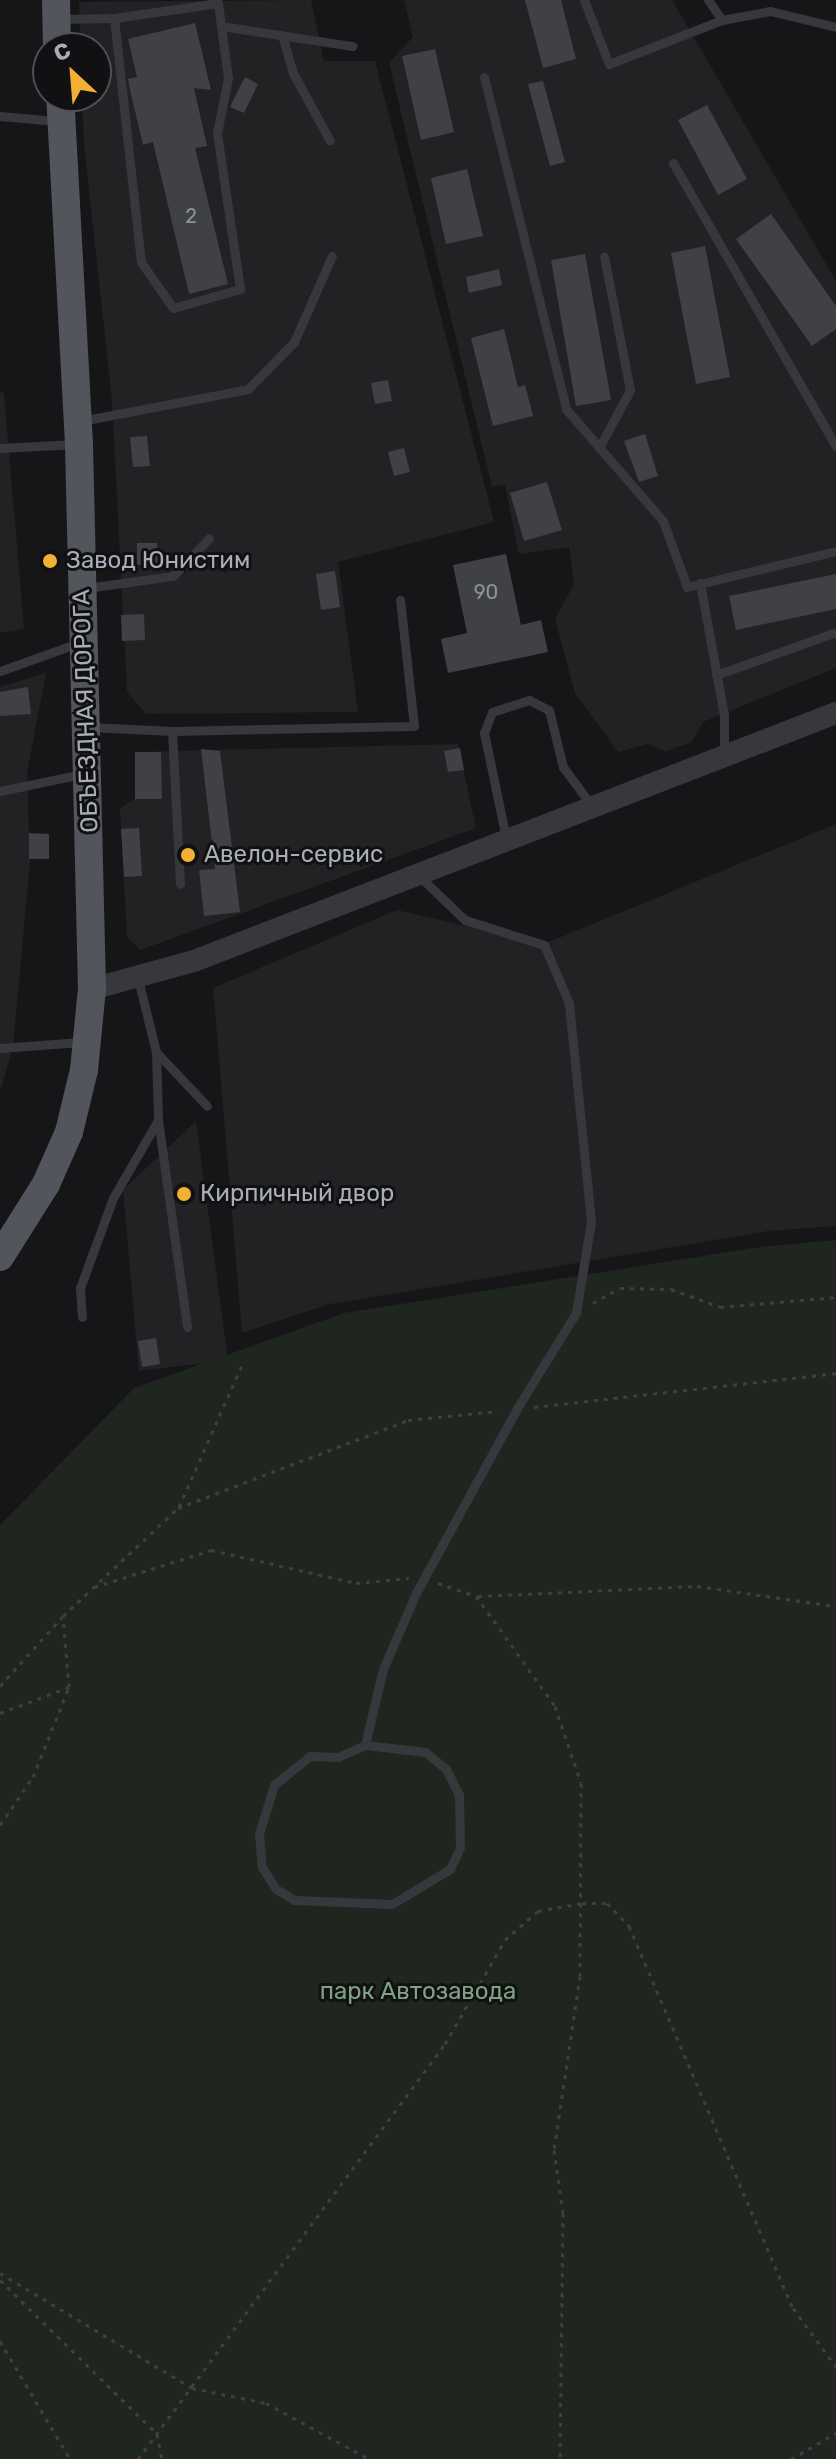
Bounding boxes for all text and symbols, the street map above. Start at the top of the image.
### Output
north arrow [32,32,112,112]
text: С [49,36,75,67]
house number: 2 [185,204,197,228]
place label: Завод Юнистим [66,547,250,575]
marker: Завод Юнистим [41,552,59,570]
house number: 90 [474,580,498,604]
street label: ОБЪЕЗДНАЯ ДОРОГА [67,589,105,833]
place label: Авелон-сервис [204,841,383,869]
marker: Авелон-сервис [179,846,197,864]
place label: Кирпичный двор [200,1180,394,1208]
marker: Кирпичный двор [175,1185,193,1203]
park label: парк Автозавода [320,1978,516,2006]

